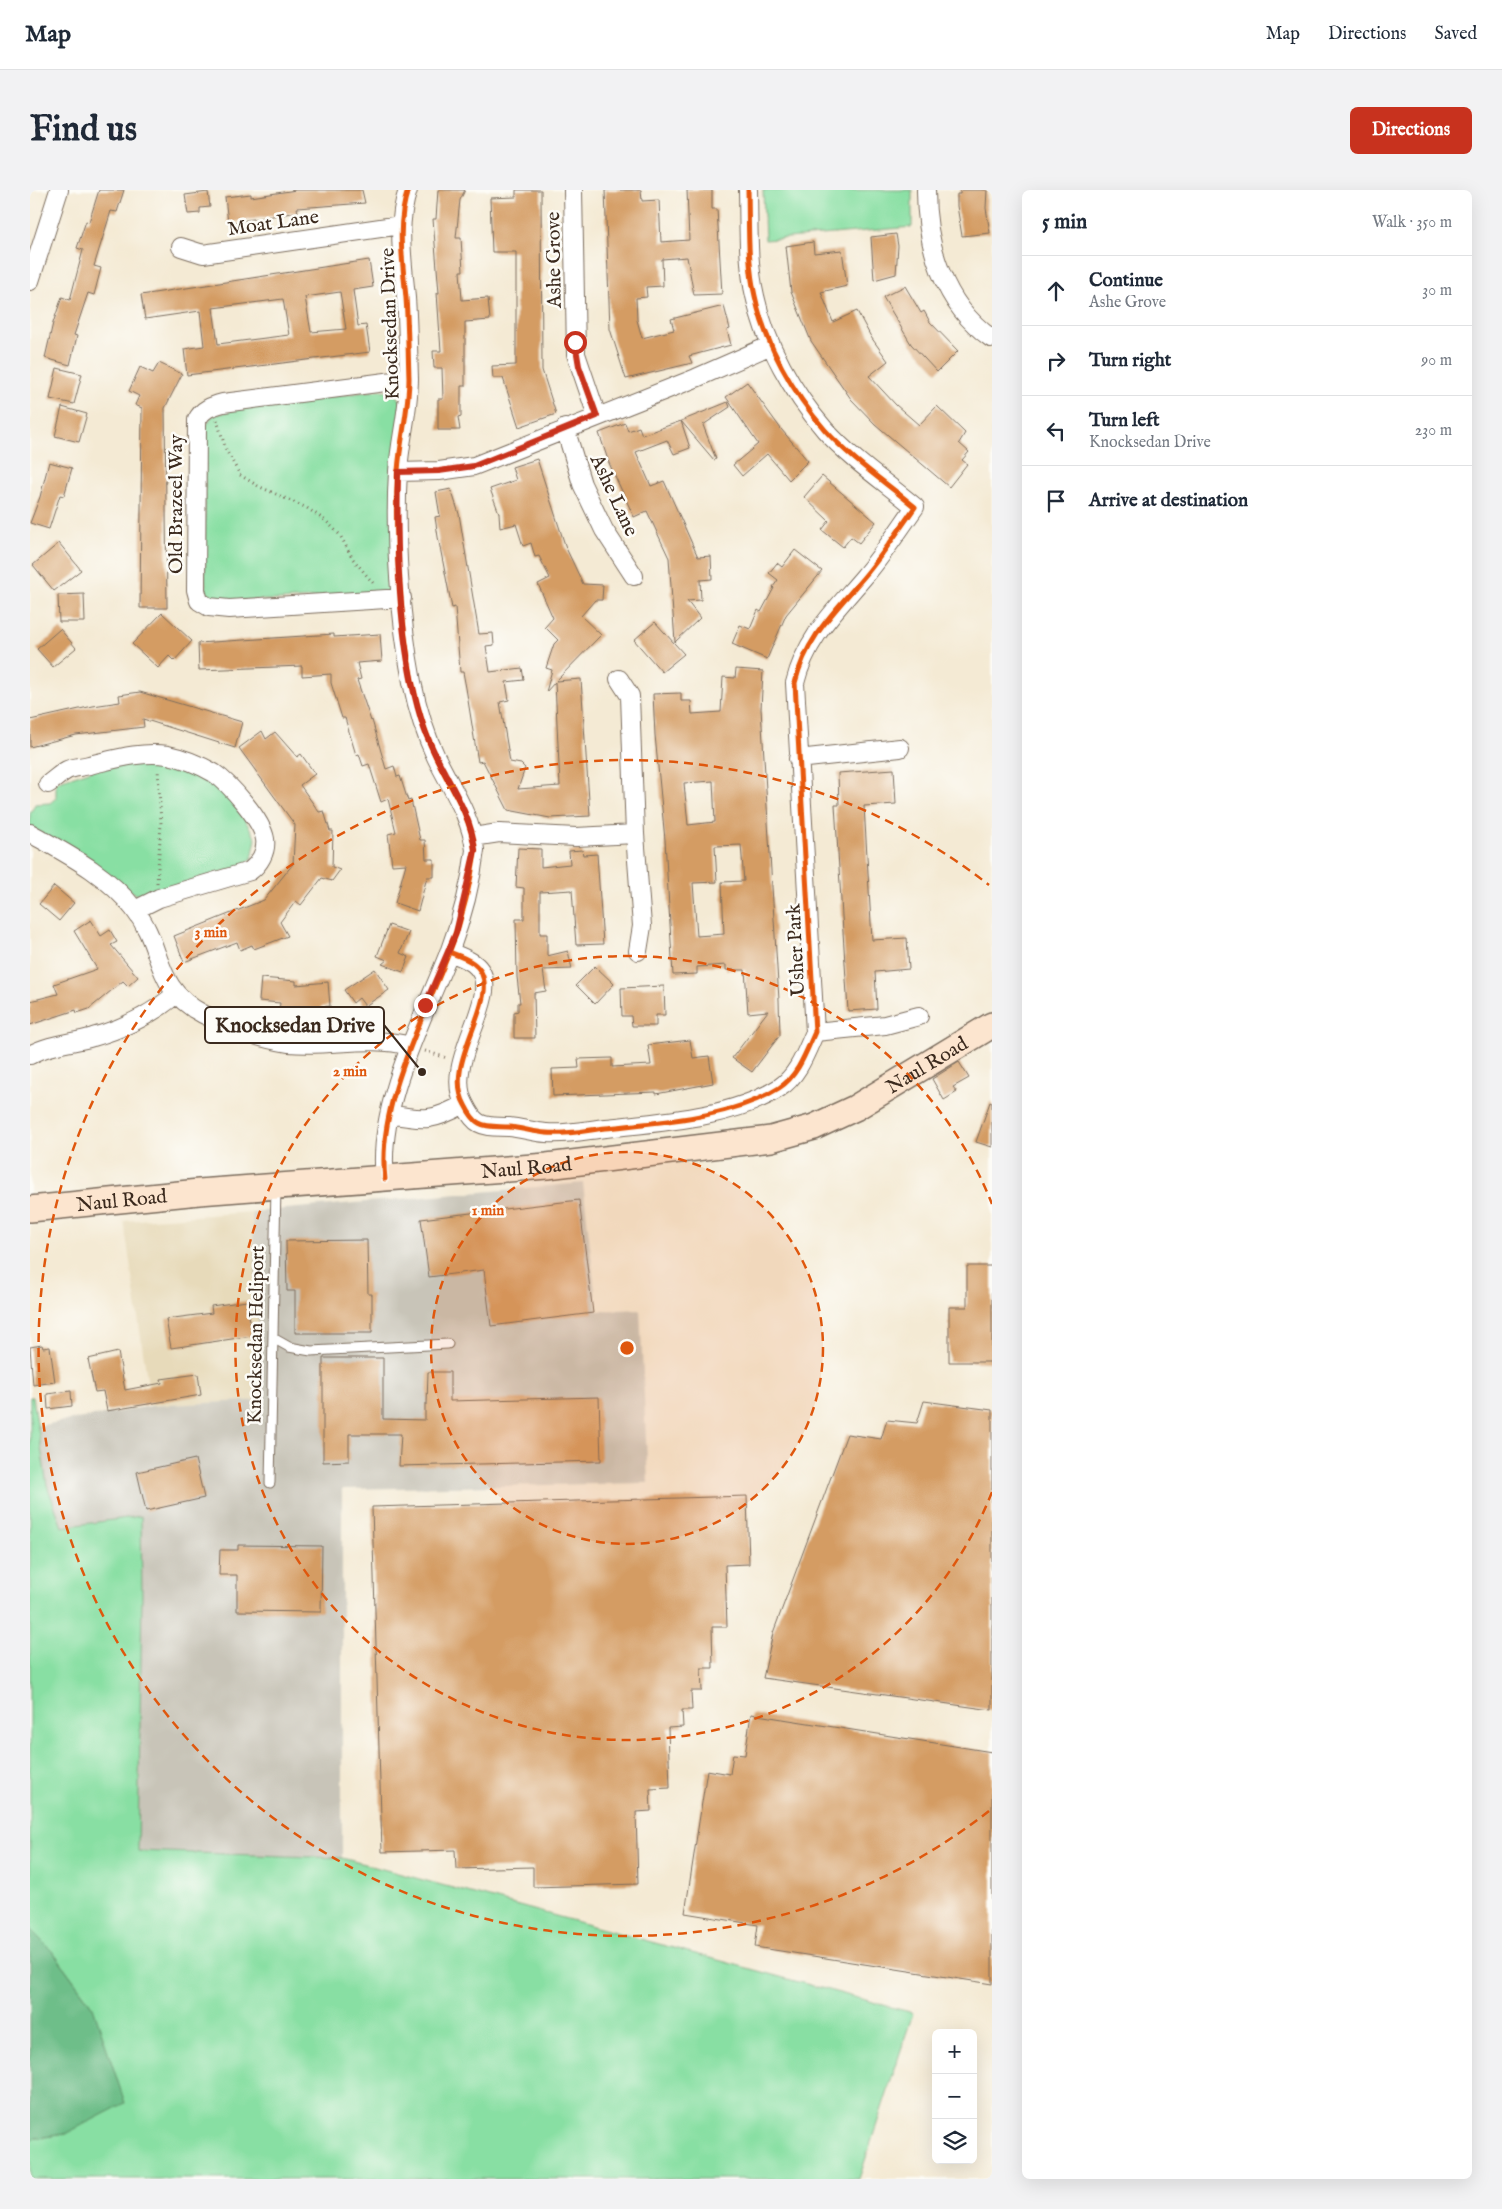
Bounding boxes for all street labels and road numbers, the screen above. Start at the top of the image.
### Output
street label: Moat Lane [226,205,320,242]
street label: Ashe Grove [541,212,568,309]
street label: Knocksedan Drive [375,247,406,400]
street label: Old Brazeel Way [164,434,189,574]
street label: Ashe Lane [583,450,643,541]
street label: Usher Park [782,903,811,997]
street label: Naul Road [882,1031,973,1100]
street label: Naul Road [480,1152,573,1185]
street label: Naul Road [75,1184,168,1218]
street label: Knocksedan Heliport [242,1246,271,1424]

